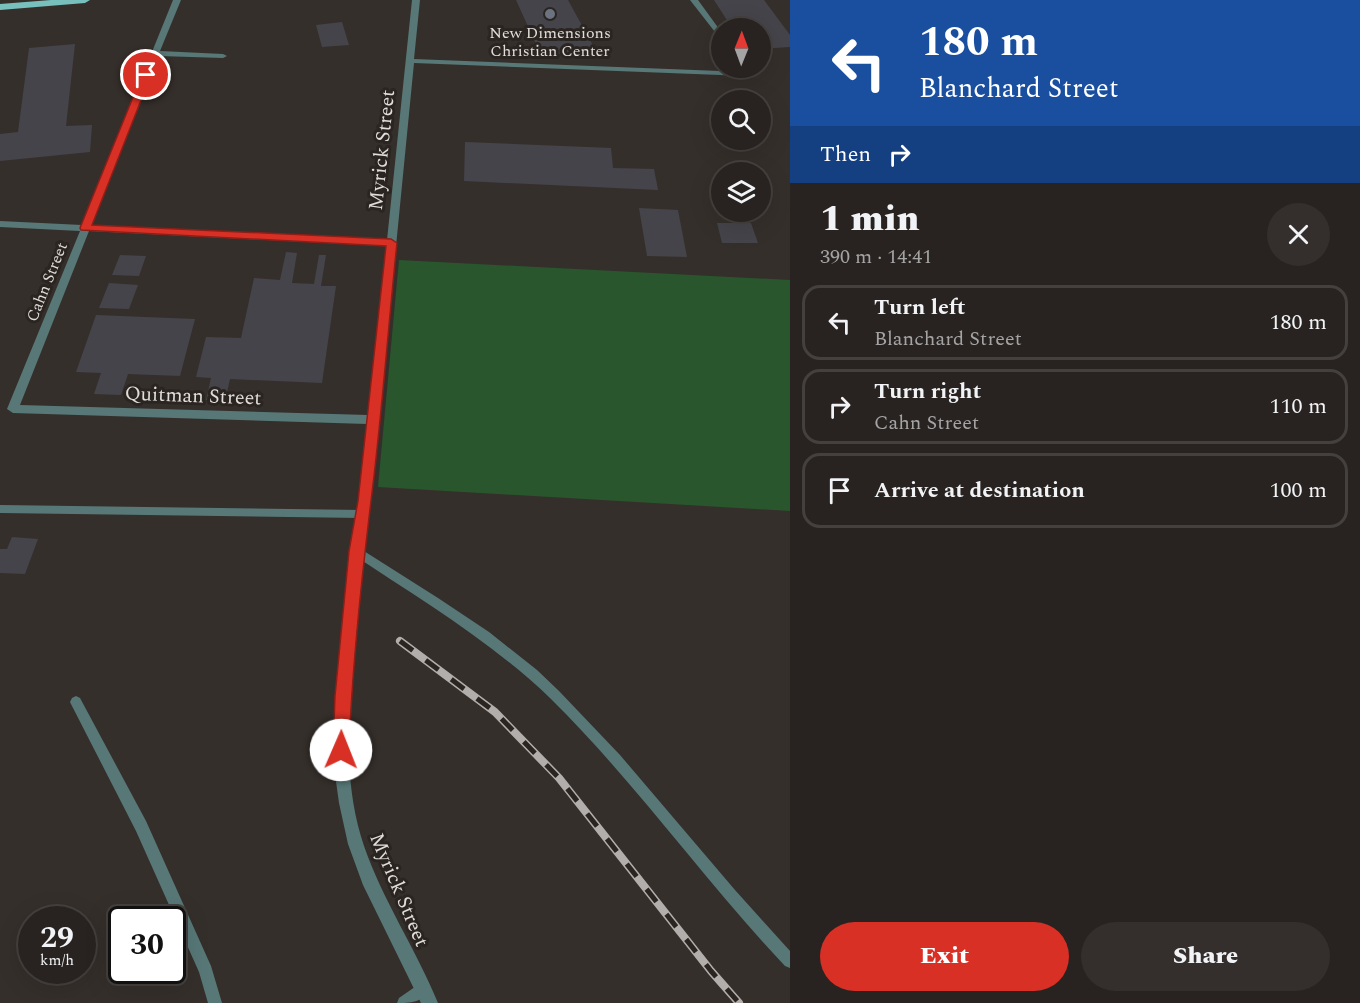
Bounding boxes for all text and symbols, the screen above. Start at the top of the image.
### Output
marker: New Dimensions Christian Center [543,7,557,21]
text: 180 m [919,11,1038,74]
north arrow [711,18,771,78]
map controls [711,18,771,222]
place label: New Dimensions Christian Center [489,21,611,63]
icon: left [820,24,898,102]
pin [120,49,171,100]
icon: arrive [129,58,162,91]
text: Blanchard Street [919,68,1118,110]
street label: Myrick Street [361,88,403,212]
button: search [711,90,771,150]
text: Then [820,138,871,171]
icon: right [883,138,916,171]
button: layers [711,162,771,222]
text: 1 min [820,192,920,247]
button: close [1267,203,1330,266]
street label: Cahn Street [20,238,74,325]
text: 390 m · 14:41 [820,242,932,272]
text: Turn left [874,291,966,324]
icon: left [823,306,856,339]
text: 180 m [1270,306,1327,339]
text: Blanchard Street [874,324,1022,354]
text: Turn right [874,375,981,408]
street label: Quitman Street [124,379,262,413]
icon: right [823,390,856,423]
text: 110 m [1270,390,1327,423]
text: Cahn Street [874,408,979,438]
icon: arrive [823,474,856,507]
text: Arrive at destination [874,474,1085,507]
text: 100 m [1270,474,1327,507]
position arrow [309,718,373,782]
street label: Myrick Street [362,828,436,952]
speed limit sign: 30 [108,906,186,984]
text: 29 [40,915,74,961]
button: Exit [820,922,1069,991]
button: Share [1081,922,1330,991]
text: km/h [40,949,74,972]

